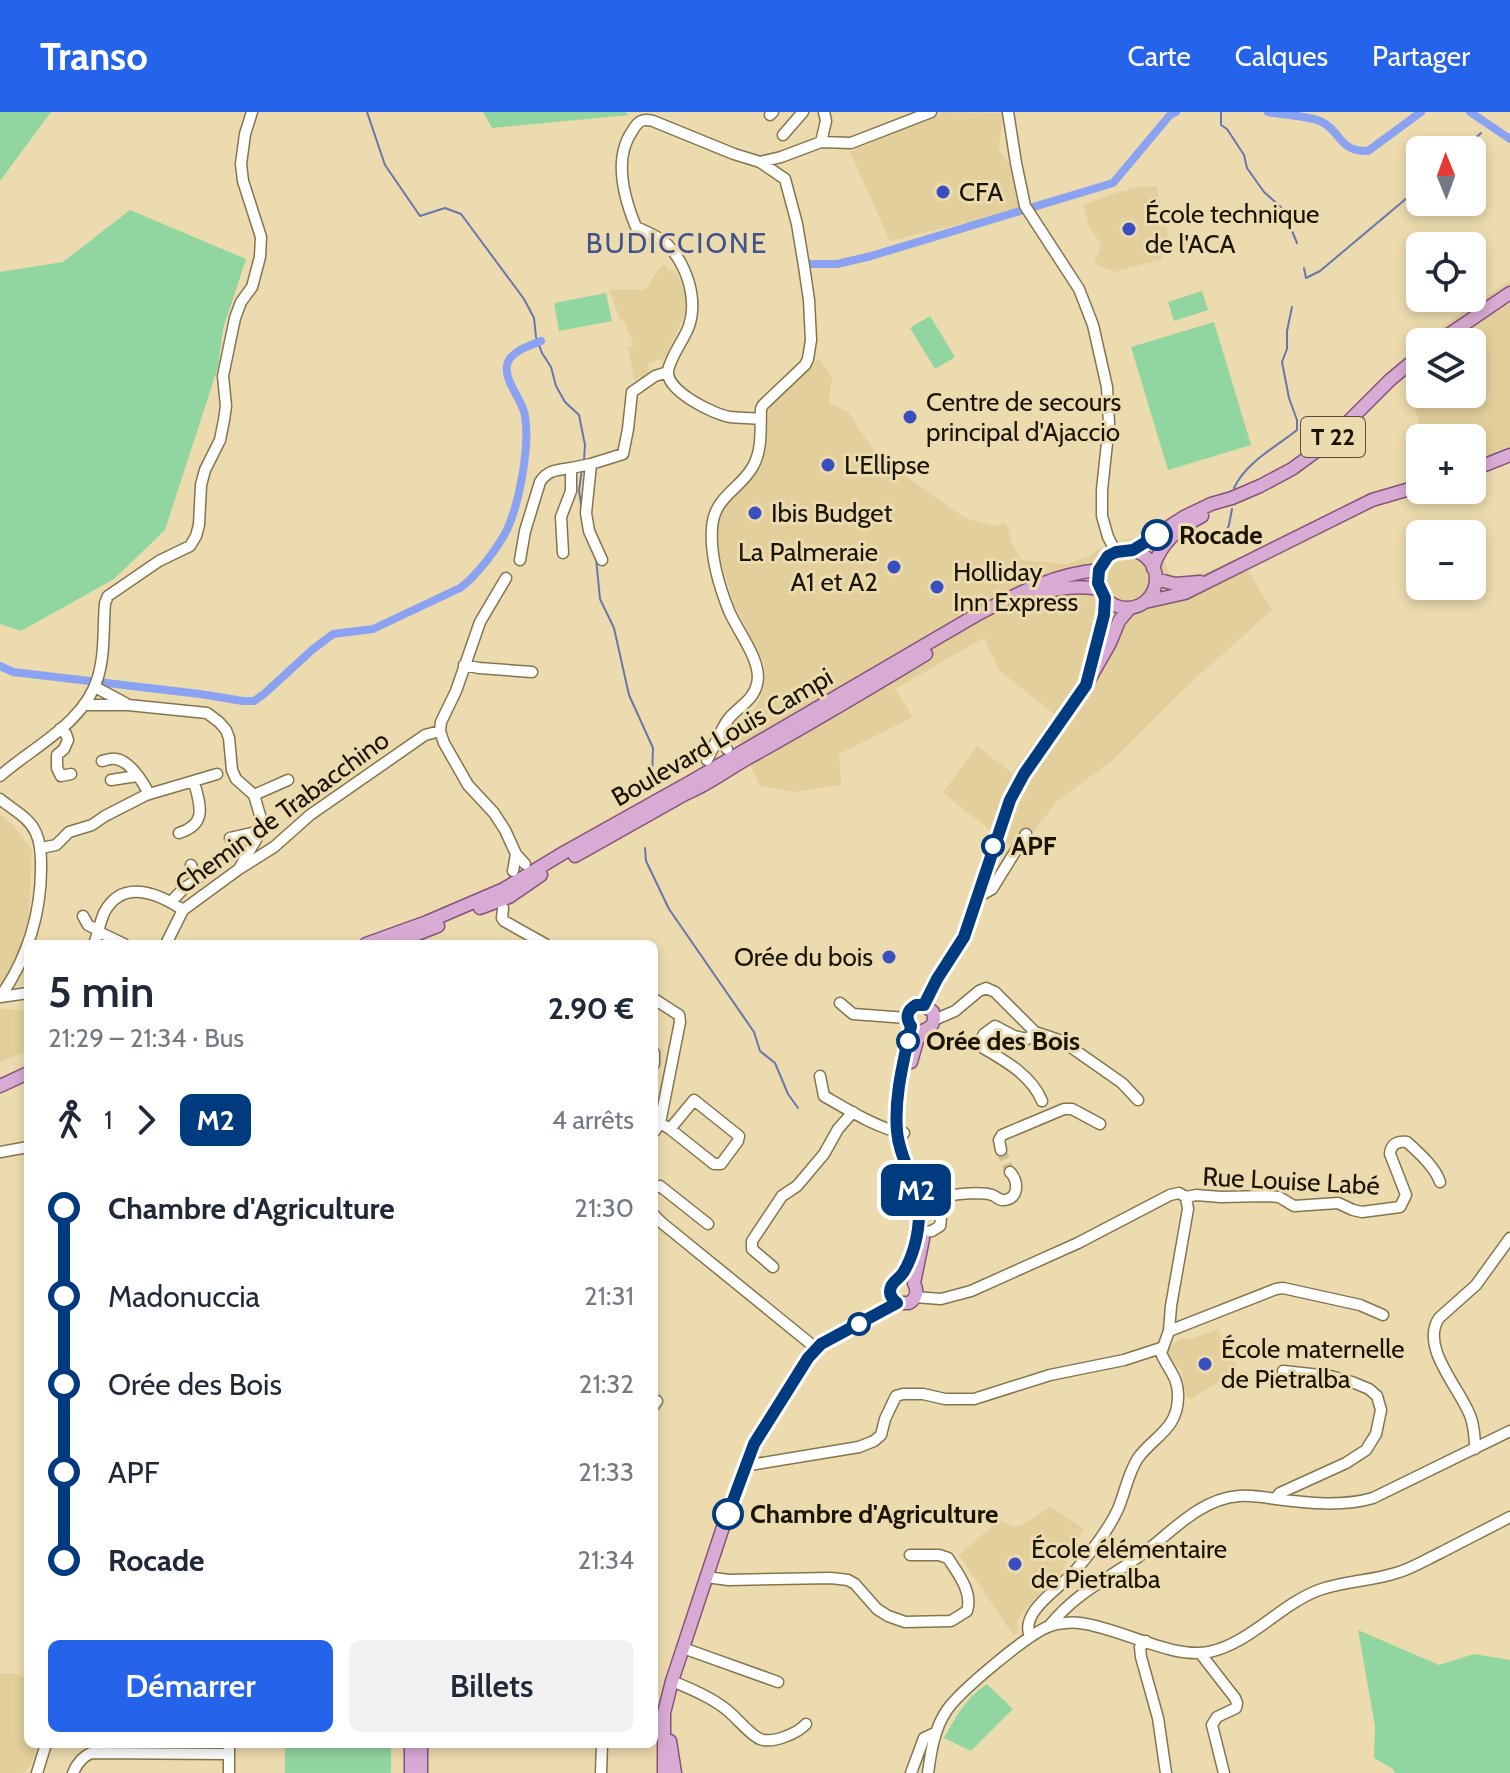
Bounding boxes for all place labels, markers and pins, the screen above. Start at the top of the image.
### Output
place label: CFA [959,176,1003,208]
marker: CFA [934,183,952,201]
place label: École technique de l'ACA [1145,198,1319,260]
marker: École technique de l'ACA [1120,220,1138,238]
place label: Centre de secours principal d'Ajaccio [926,386,1122,448]
marker: Centre de secours principal d'Ajaccio [901,408,919,426]
place label: L'Ellipse [844,449,930,481]
marker: L'Ellipse [819,456,837,474]
place label: Ibis Budget [771,497,893,529]
marker: Ibis Budget [746,504,764,522]
place label: Rocade [1179,519,1263,551]
marker: Rocade [1142,520,1172,550]
place label: La Palmeraie A1 et A2 [738,536,878,598]
place label: Holliday Inn Express [953,556,1078,618]
marker: La Palmeraie A1 et A2 [885,558,903,576]
marker: Holliday Inn Express [928,578,946,596]
place label: APF [1011,830,1057,862]
marker: APF [982,835,1004,857]
place label: Orée du bois [734,941,873,973]
marker: Orée du bois [880,948,898,966]
place label: Orée des Bois [926,1025,1080,1057]
marker: Orée des Bois [897,1030,919,1052]
unlabelled marker [848,1313,870,1335]
place label: École maternelle de Pietralba [1221,1333,1405,1395]
marker: École maternelle de Pietralba [1196,1355,1214,1373]
place label: Chambre d'Agriculture [750,1498,998,1530]
marker: Chambre d'Agriculture [713,1499,743,1529]
place label: École élémentaire de Pietralba [1031,1533,1227,1595]
marker: École élémentaire de Pietralba [1006,1555,1024,1573]

